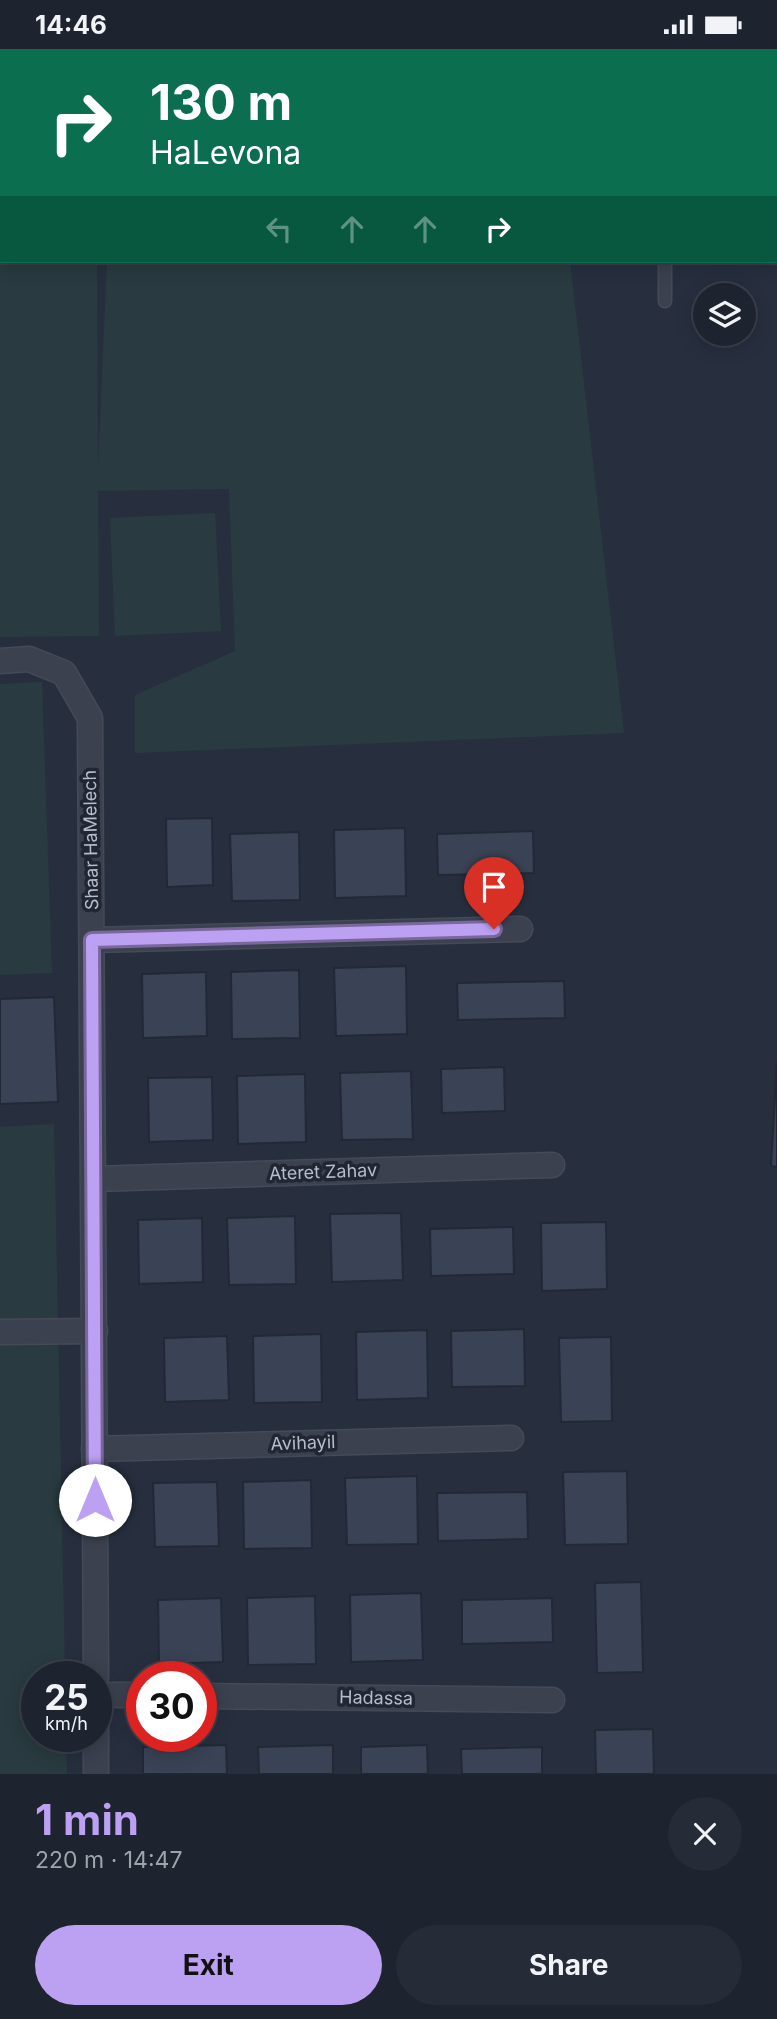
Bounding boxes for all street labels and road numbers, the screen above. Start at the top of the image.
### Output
street label: Shaar HaMelech [79,770,102,910]
street label: Ateret Zahav [269,1159,377,1184]
street label: Avihayil [270,1431,336,1454]
street label: Hadassa [339,1686,413,1709]

